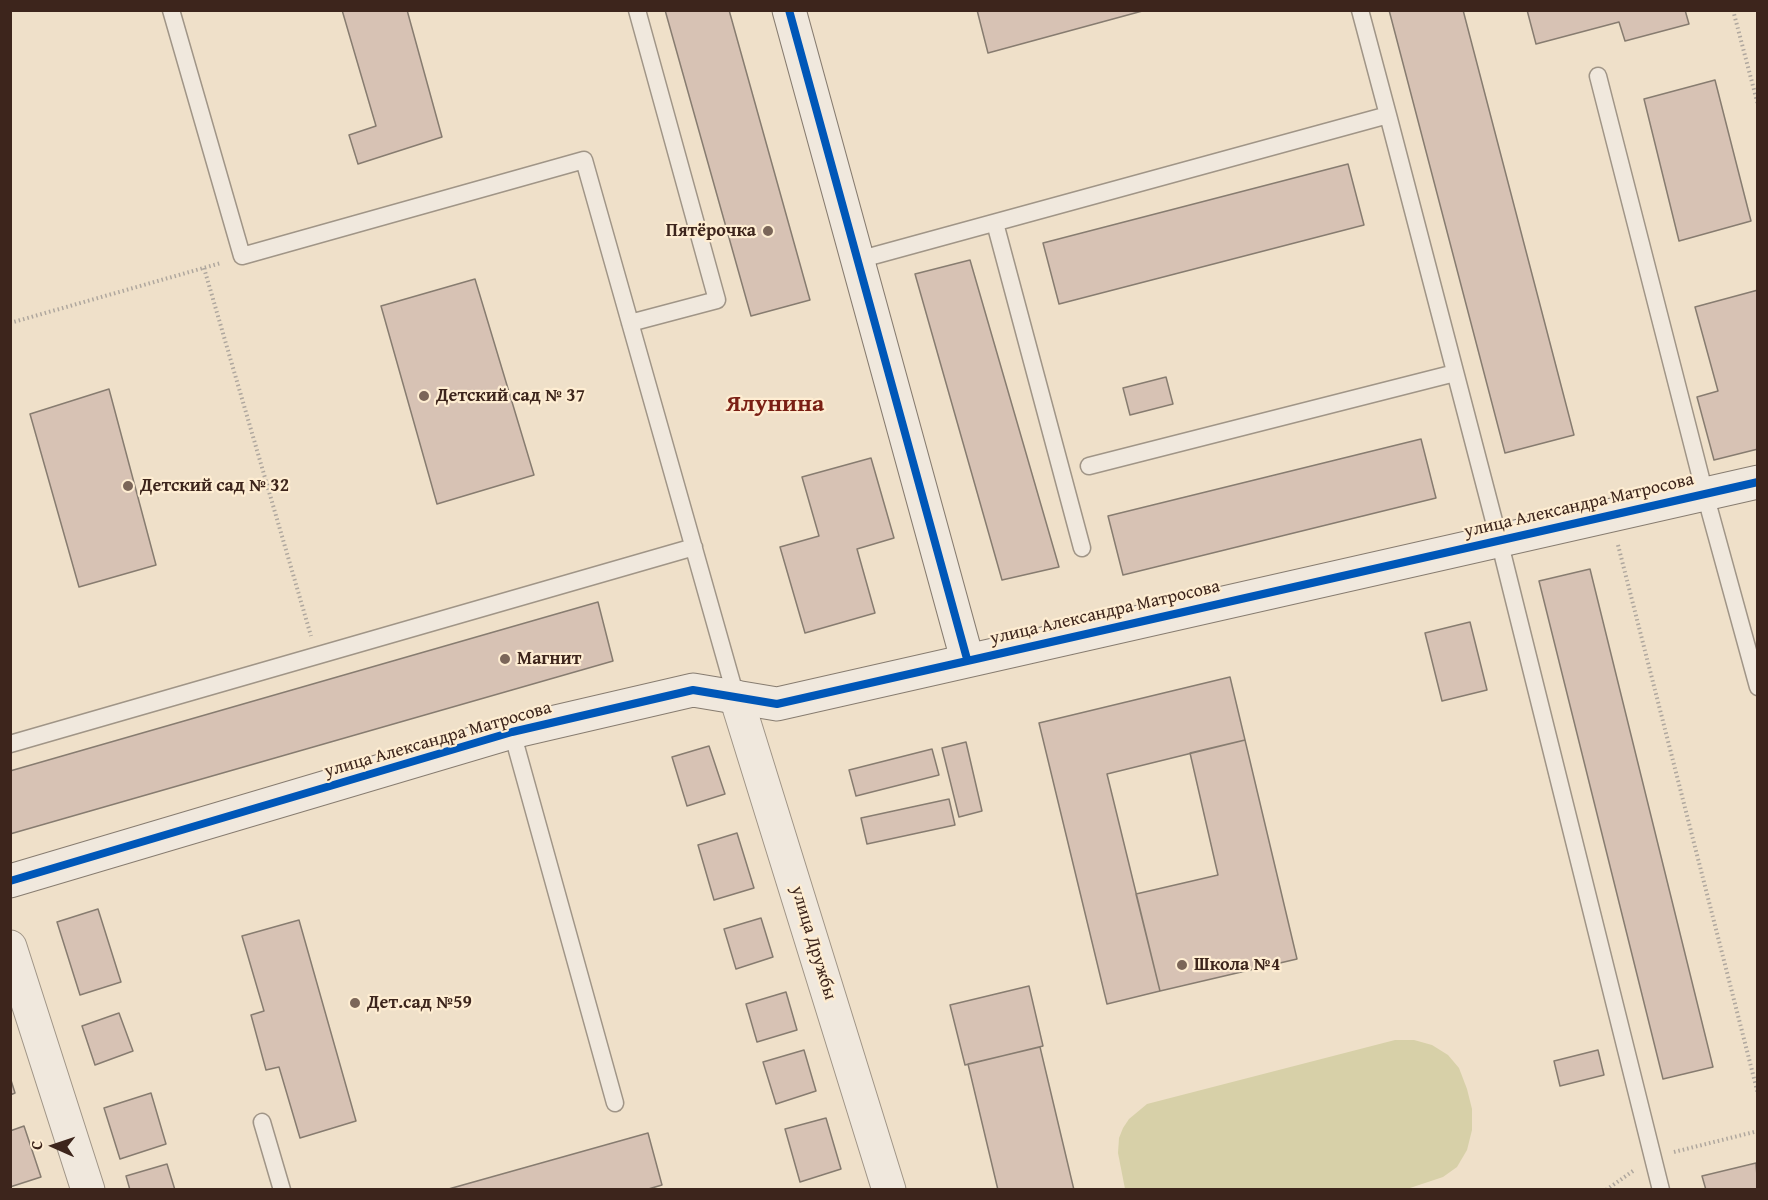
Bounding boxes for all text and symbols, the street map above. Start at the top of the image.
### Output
place label: Пятёрочка [666,220,756,242]
marker: Пятёрочка [761,224,775,238]
place label: Детский сад № 37 [436,385,585,407]
marker: Детский сад № 37 [417,389,431,403]
district label: Ялунина [726,391,824,419]
street label: улица Александра Матросова [1462,469,1696,543]
place label: Детский сад № 32 [140,475,289,497]
marker: Детский сад № 32 [121,479,135,493]
street label: улица Александра Матросова [988,576,1222,650]
place label: Магнит [517,648,581,670]
marker: Магнит [498,652,512,666]
street label: улица Александра Матросова [322,697,554,783]
street label: улица Дружбы [785,883,841,1003]
place label: Школа №4 [1194,954,1280,976]
marker: Школа №4 [1175,958,1189,972]
place label: Дет.сад №59 [367,992,472,1014]
marker: Дет.сад №59 [348,996,362,1010]
north arrow [24,1116,84,1176]
text: С [24,1140,48,1150]

